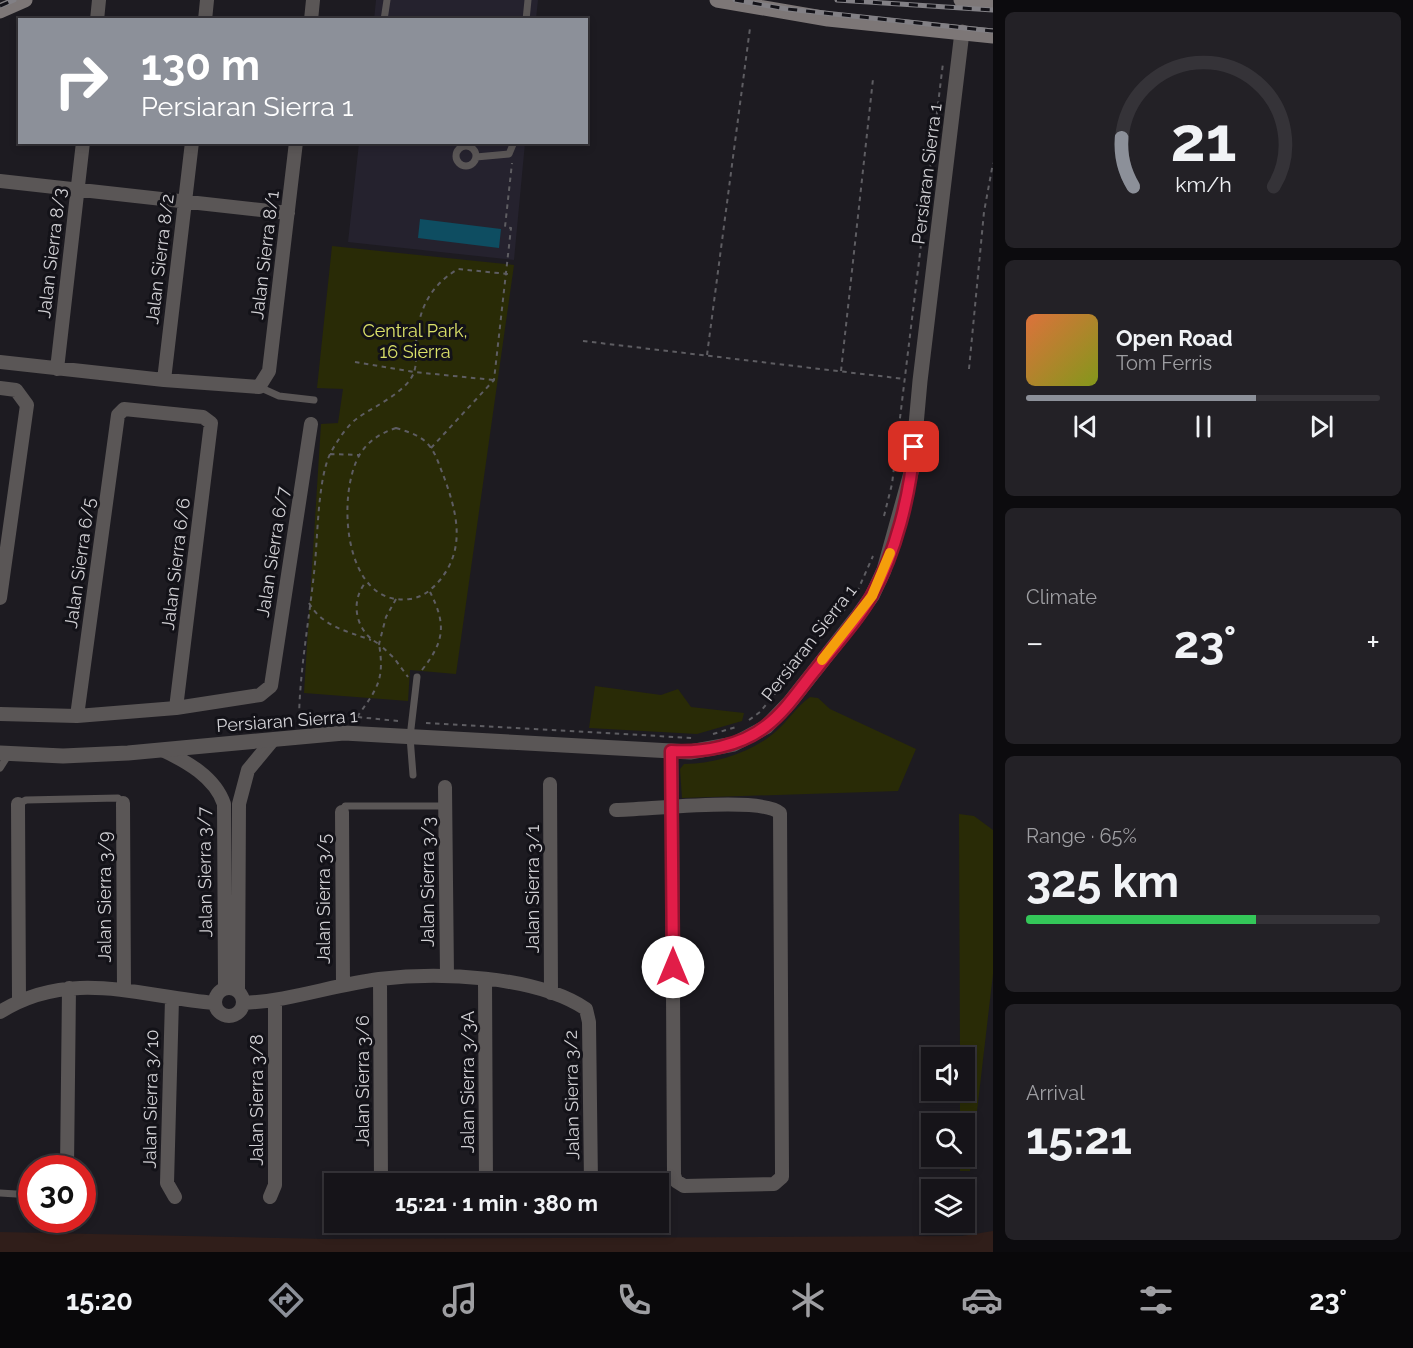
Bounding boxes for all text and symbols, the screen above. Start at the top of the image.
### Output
text: 130 m [141,41,260,90]
icon: right [42,42,120,120]
text: Persiaran Sierra 1 [141,91,353,122]
street label: Persiaran Sierra 1 [907,102,946,246]
text: 21 [1170,102,1236,176]
text: km/h [1175,172,1231,197]
street label: Jalan Sierra 8/3 [33,187,70,319]
street label: Jalan Sierra 8/1 [246,189,283,320]
street label: Jalan Sierra 8/2 [141,193,178,325]
park label: Central Park, 16 Sierra [362,320,468,362]
text: Open Road [1116,325,1233,351]
text: Tom Ferris [1116,351,1212,375]
icon: previous [1069,410,1102,443]
icon: pause [1187,410,1220,443]
icon: next [1305,410,1338,443]
pin [888,421,939,472]
icon: arrive [897,430,930,463]
street label: Jalan Sierra 6/7 [252,485,293,619]
street label: Jalan Sierra 6/5 [60,496,99,629]
street label: Jalan Sierra 6/6 [157,497,194,631]
street label: Persiaran Sierra 1 [757,580,861,705]
text: Climate [1026,585,1097,609]
text: 23° [1174,616,1236,669]
text: − [1026,623,1044,662]
text: + [1366,623,1380,662]
street label: Persiaran Sierra 1 [216,705,359,736]
street label: Jalan Sierra 3/7 [193,806,216,938]
street label: Jalan Sierra 3/3 [417,817,438,947]
text: Range · 65% [1026,824,1137,848]
street label: Jalan Sierra 3/1 [522,825,543,953]
street label: Jalan Sierra 3/9 [94,832,115,963]
street label: Jalan Sierra 3/5 [313,834,334,964]
text: 325 km [1026,855,1179,908]
position arrow [641,935,705,999]
street label: Jalan Sierra 3/3A [457,1011,478,1153]
street label: Jalan Sierra 3/6 [352,1015,373,1147]
street label: Jalan Sierra 3/10 [139,1029,162,1169]
street label: Jalan Sierra 3/2 [560,1030,583,1160]
street label: Jalan Sierra 3/8 [246,1034,267,1166]
map controls [921,1047,975,1233]
button: sound [921,1047,975,1101]
text: Arrival [1026,1081,1085,1105]
text: 15:21 [1026,1112,1132,1165]
button: search [921,1113,975,1167]
speed limit sign: 30 [18,1155,96,1233]
button: layers [921,1179,975,1233]
text: 15:21 · 1 min · 380 m [395,1190,598,1216]
icon: directions [265,1279,307,1321]
icon: music [439,1279,481,1321]
icon: phone [613,1279,655,1321]
icon: climate [787,1279,829,1321]
icon: car [961,1279,1003,1321]
icon: filters [1135,1279,1177,1321]
text: 15:20 [66,1285,133,1316]
text: 23° [1309,1285,1347,1316]

